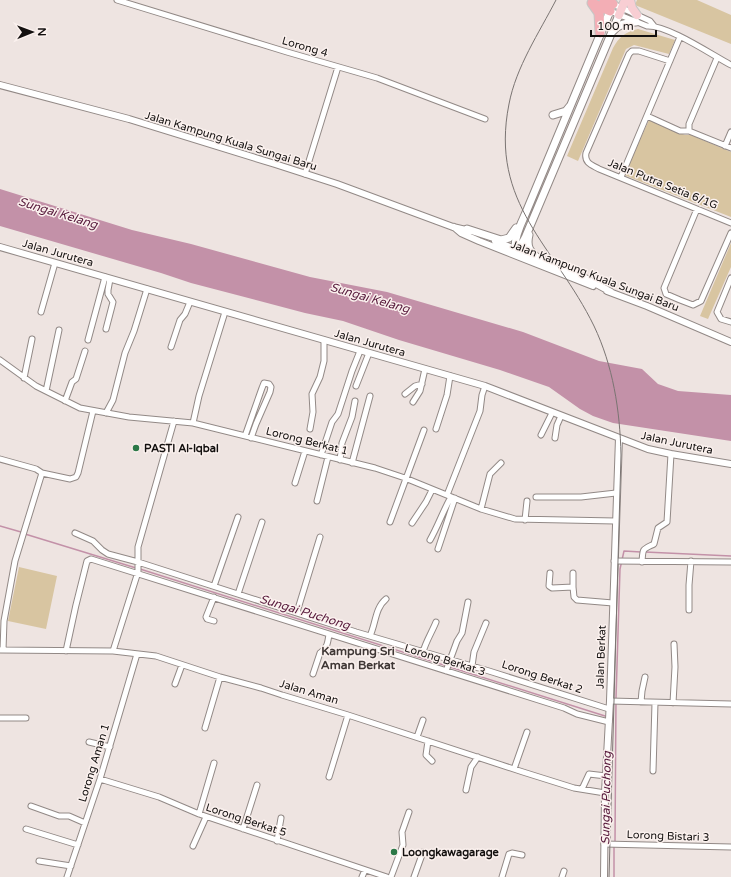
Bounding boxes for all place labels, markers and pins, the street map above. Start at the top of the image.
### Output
place label: PASTI Al-Iqbal [144,442,219,456]
marker: PASTI Al-Iqbal [131,443,141,453]
place label: Loongkawagarage [402,846,500,860]
marker: Loongkawagarage [389,847,399,857]

